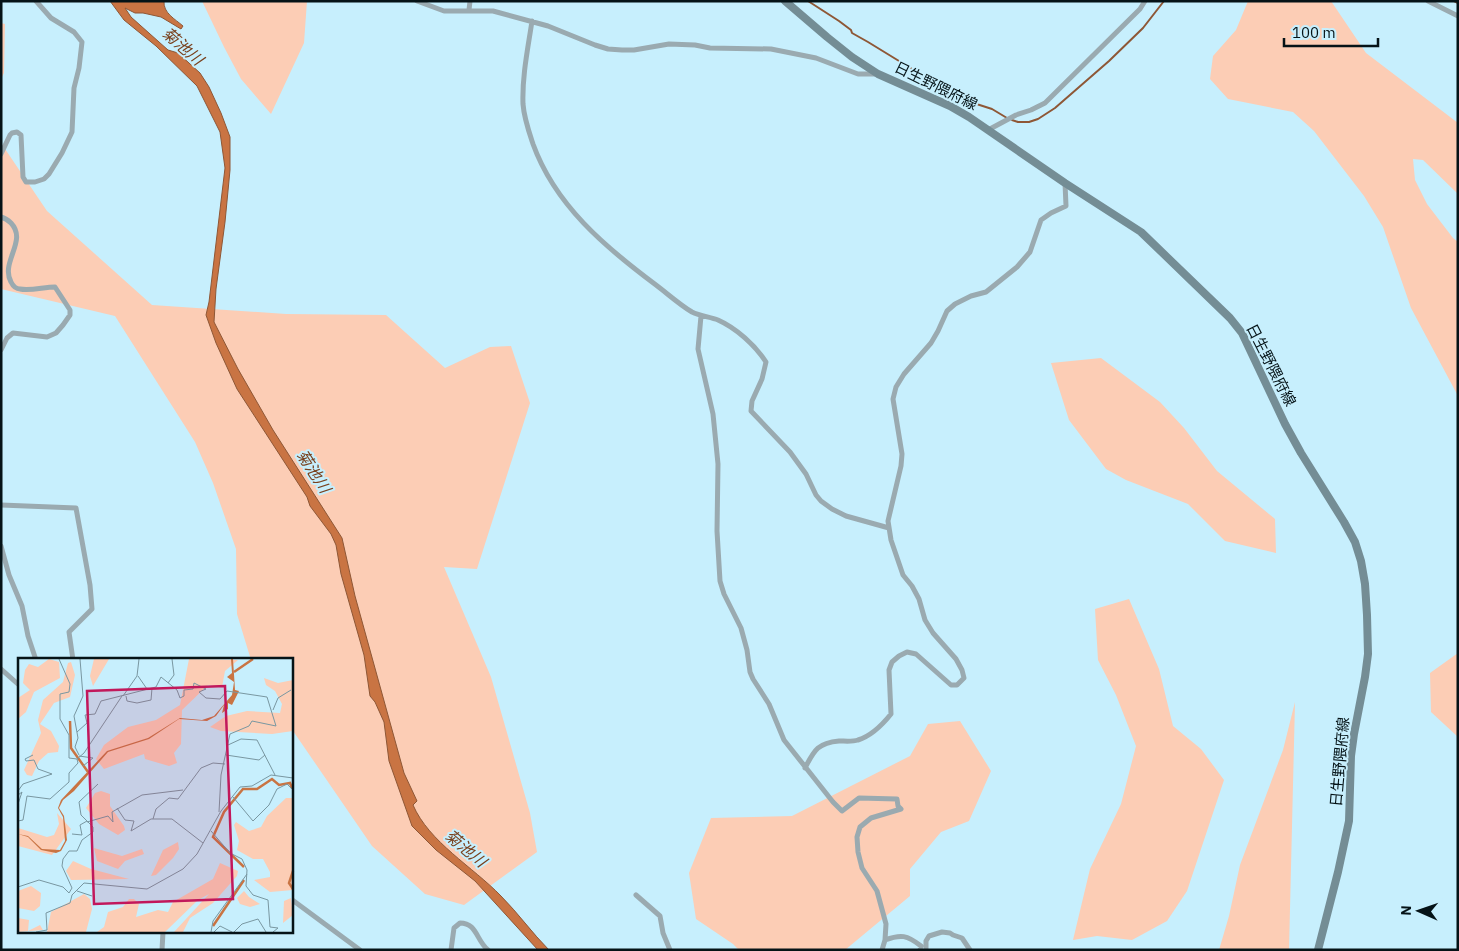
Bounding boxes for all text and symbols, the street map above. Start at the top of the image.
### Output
scale bar [1284,15,1378,47]
water label: 菊池川 [158,23,209,71]
text: 100 m [1292,23,1336,42]
street label: 日生野隈府線 [892,57,981,114]
street label: 日生野隈府線 [1243,320,1300,409]
water label: 菊池川 [293,445,337,498]
inset map [18,658,292,934]
street label: 日生野隈府線 [1326,716,1353,808]
water label: 菊池川 [441,825,492,872]
north arrow [1394,886,1444,936]
text: N [1397,905,1415,916]

